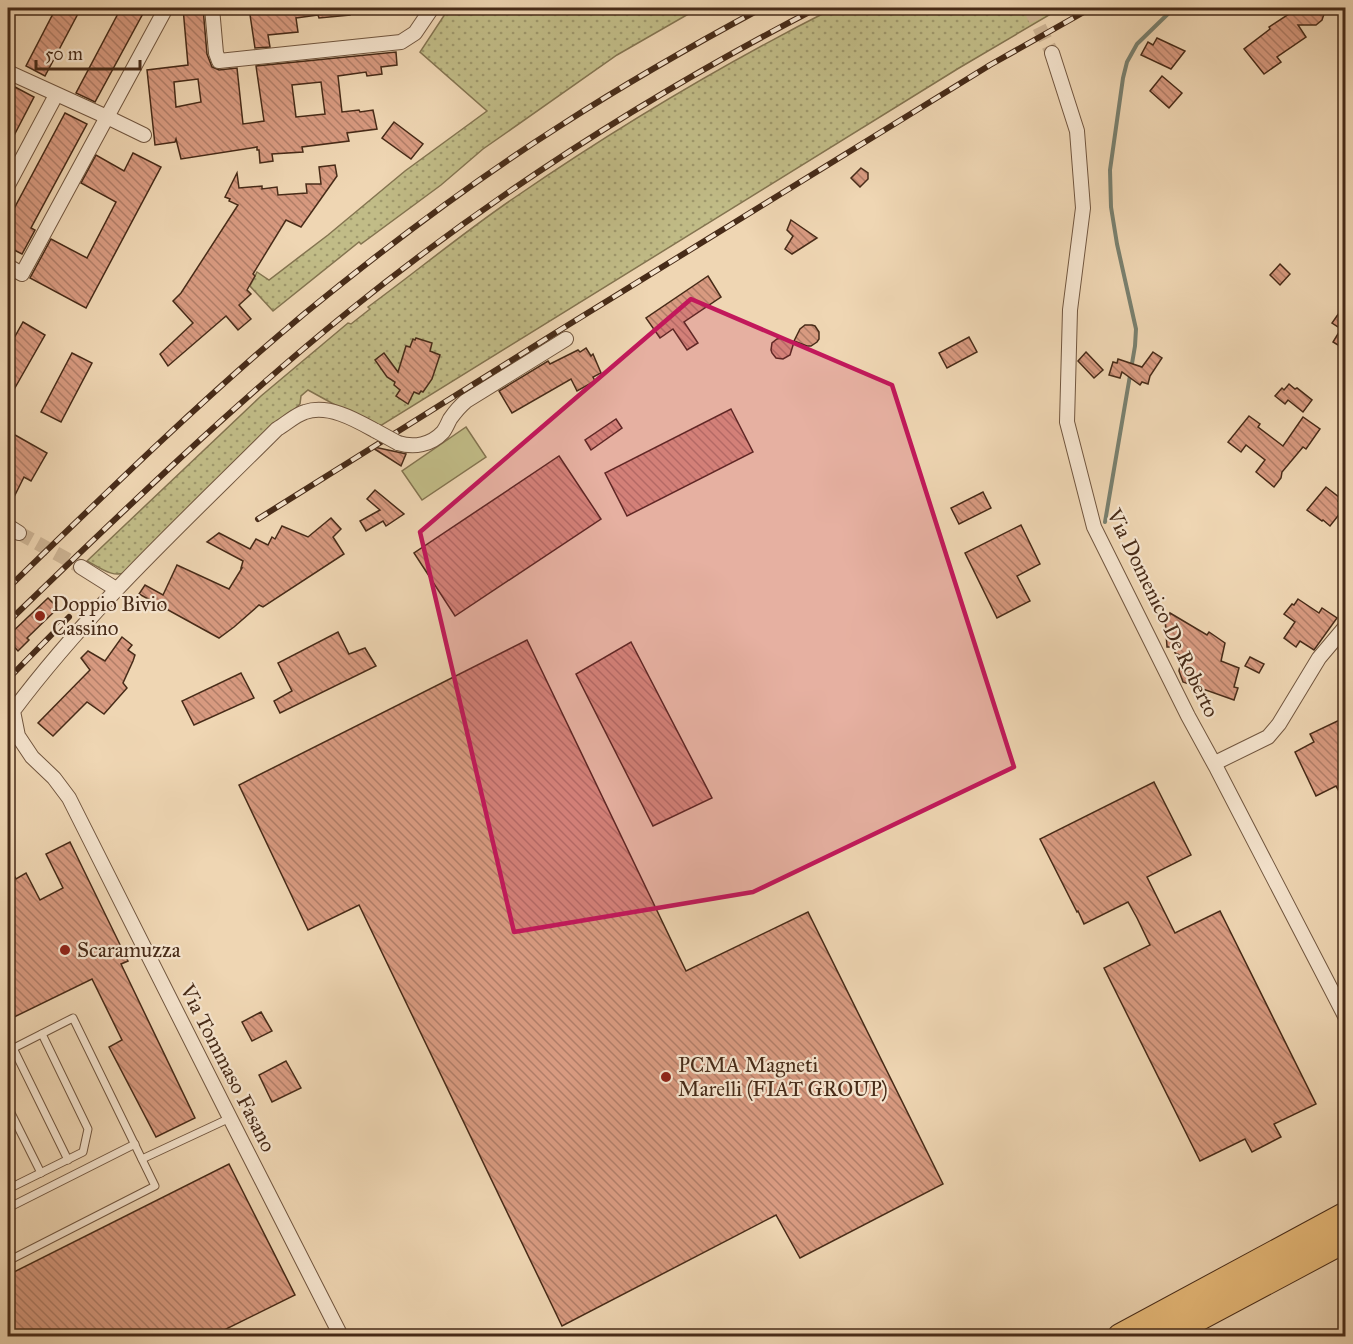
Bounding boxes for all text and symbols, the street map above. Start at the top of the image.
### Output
scale bar [36,33,140,71]
text: 50 m [45,43,83,65]
street label: Via Domenico De Roberto [1101,504,1225,722]
place label: Doppio Bivio Cassino [52,591,167,641]
marker: Doppio Bivio Cassino [33,609,47,623]
place label: Scaramuzza [77,937,181,963]
marker: Scaramuzza [58,943,72,957]
street label: Via Tommaso Fasano [174,979,282,1156]
place label: PCMA Magneti Marelli (FIAT GROUP) [678,1052,888,1102]
marker: PCMA Magneti Marelli (FIAT GROUP) [659,1070,673,1084]

